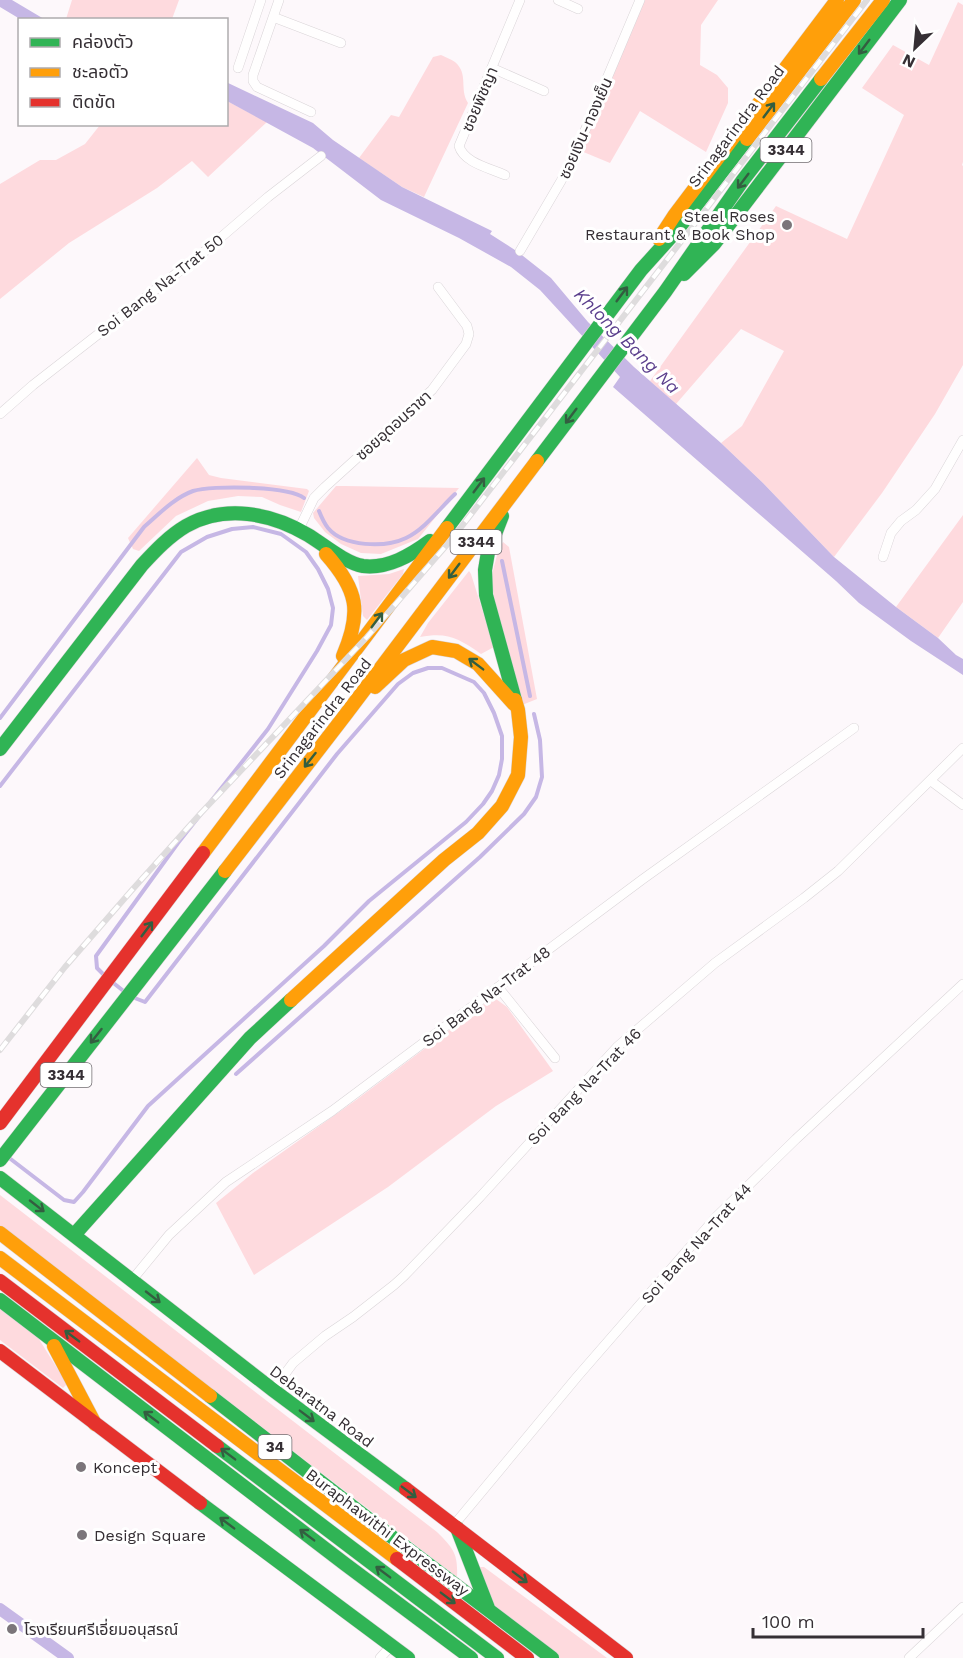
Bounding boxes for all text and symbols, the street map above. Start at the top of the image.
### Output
legend [18,18,228,126]
north arrow [885,18,945,78]
text: คล่องตัว [72,31,134,52]
one-way arrow [858,38,870,54]
text: N [899,50,918,72]
text: ชะลอตัว [72,61,129,82]
street label: Srinagarindra Road [684,62,788,191]
street label: ซอยพิชญา [457,64,502,134]
street label: ซอยเงิน-ทองเย็น [555,74,616,182]
text: ติดขัด [72,91,115,112]
one-way arrow [763,102,776,118]
road number: 3344 [760,138,812,162]
one-way arrow [737,173,750,189]
place label: Steel Roses Restaurant & Book Shop [585,207,775,244]
marker: Steel Roses Restaurant & Book Shop [780,218,794,232]
street label: Soi Bang Na-Trat 50 [93,230,227,341]
water label: Khlong Bang Na [570,284,684,398]
one-way arrow [616,287,629,303]
street label: ซอยอุดอนราชา [352,386,435,464]
one-way arrow [565,407,577,423]
one-way arrow [472,477,485,493]
road number: 3344 [450,530,502,554]
one-way arrow [447,563,460,579]
one-way arrow [371,612,383,628]
street label: Srinagarindra Road [269,654,375,782]
one-way arrow [468,658,484,671]
one-way arrow [303,752,316,768]
one-way arrow [141,921,153,937]
street label: Soi Bang Na-Trat 48 [419,942,554,1051]
street label: Soi Bang Na-Trat 46 [524,1024,645,1149]
one-way arrow [89,1027,102,1043]
road number: 3344 [40,1063,92,1087]
street label: Soi Bang Na-Trat 44 [637,1179,756,1307]
one-way arrow [28,1200,44,1213]
one-way arrow [144,1290,160,1303]
one-way arrow [65,1330,81,1342]
street label: Debaratna Road [266,1361,377,1452]
one-way arrow [299,1409,315,1422]
one-way arrow [144,1410,160,1423]
road number: 34 [258,1435,292,1459]
one-way arrow [220,1448,236,1461]
place label: Koncept [93,1458,157,1477]
marker: Koncept [74,1460,88,1474]
street label: Buraphawithi Expressway [302,1465,474,1600]
one-way arrow [401,1486,417,1499]
one-way arrow [219,1516,235,1529]
place label: Design Square [94,1526,206,1545]
marker: Design Square [75,1528,89,1542]
one-way arrow [299,1528,315,1541]
one-way arrow [375,1566,391,1579]
one-way arrow [512,1570,528,1583]
one-way arrow [440,1591,456,1604]
scale bar [753,1601,922,1639]
text: 100 m [762,1611,815,1632]
place label: โรงเรียนศรีเอี่ยมอนุสรณ์ [24,1618,178,1639]
marker: โรงเรียนศรีเอี่ยมอนุสรณ์ [5,1622,19,1636]

